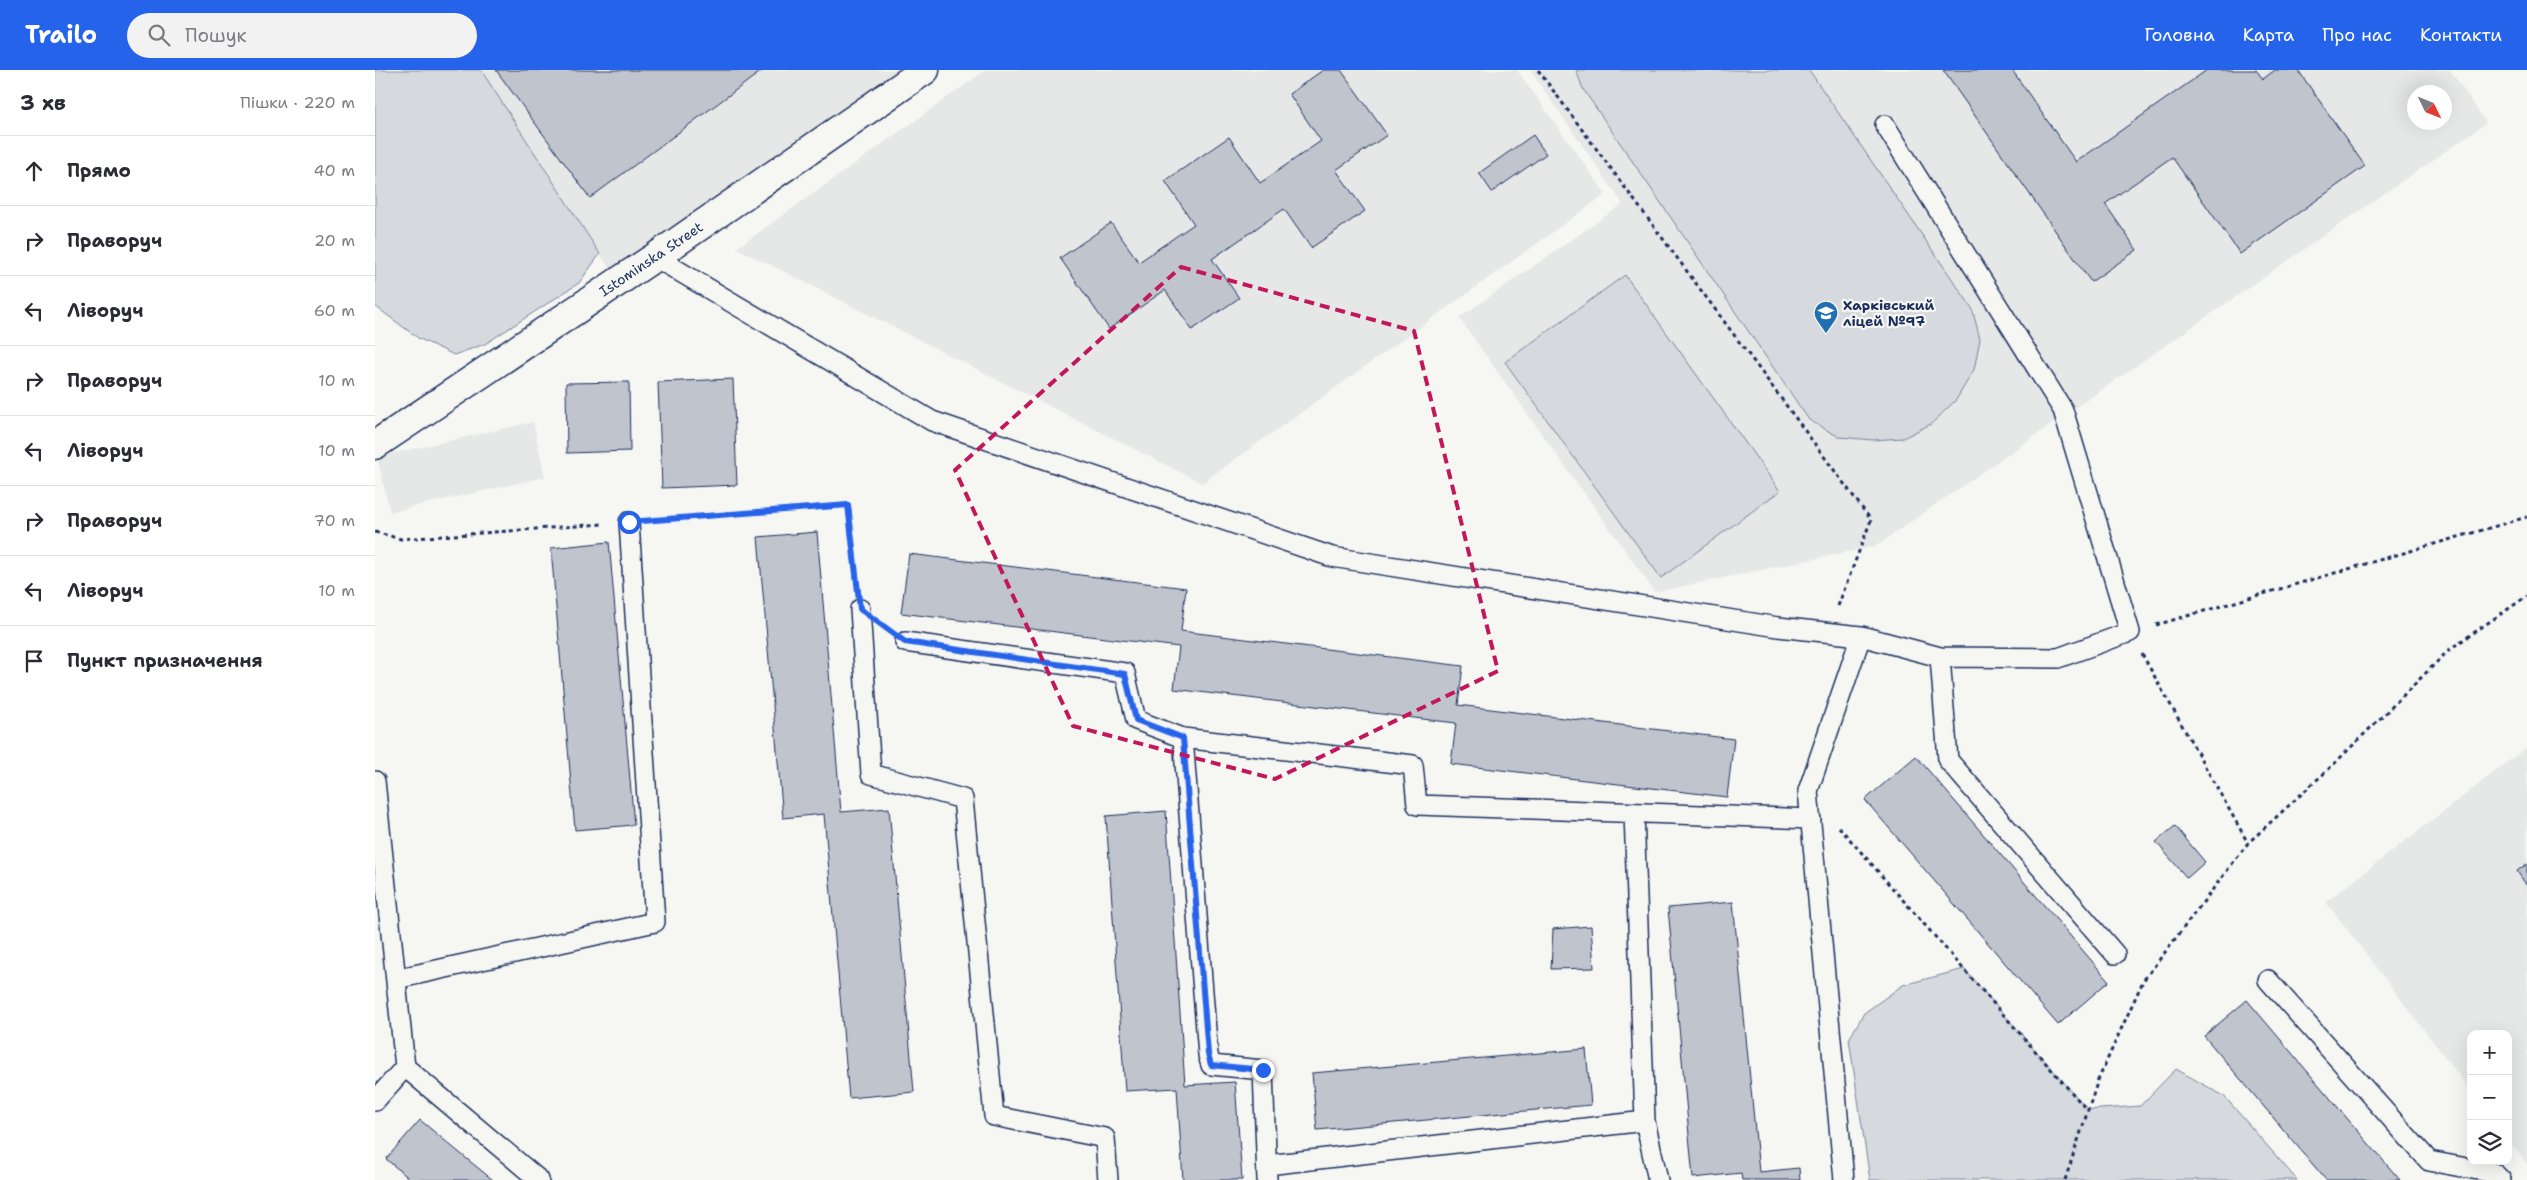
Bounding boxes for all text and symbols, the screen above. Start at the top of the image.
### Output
search box [127,13,477,58]
text: Trailo [25,19,97,51]
icon: search [145,21,173,49]
text: Пошук [185,23,247,48]
text: Головна [2144,23,2215,47]
text: Карта [2243,23,2294,47]
text: Про нас [2322,23,2392,47]
text: Контакти [2420,23,2502,47]
north arrow [2407,85,2452,130]
text: 3 хв [20,89,66,117]
text: Пішки · 220 m [240,92,355,113]
icon: ahead [20,157,48,185]
text: Прямо [67,158,131,183]
text: 40 m [313,160,355,181]
street label: Istominska Street [596,218,706,300]
icon: right [20,227,48,255]
text: Праворуч [67,228,162,253]
text: 20 m [314,230,355,251]
place label: Харківський ліцей №97 [1843,296,1934,330]
icon: left [20,297,48,325]
text: Ліворуч [67,298,143,323]
text: 60 m [314,300,355,321]
school or university icon: Харківський ліцей №97 [1813,300,1839,334]
icon: right [20,367,48,395]
text: Праворуч [67,368,162,393]
text: 10 m [318,370,355,391]
icon: left [20,437,48,465]
text: Ліворуч [67,438,143,463]
text: 10 m [318,440,355,461]
icon: right [20,507,48,535]
text: Праворуч [67,508,162,533]
text: 70 m [314,510,355,531]
route start [618,511,641,534]
icon: left [20,577,48,605]
text: Ліворуч [67,578,143,603]
text: 10 m [318,580,355,601]
icon: arrive [20,647,48,675]
text: Пункт призначення [67,648,263,673]
map controls [2467,1030,2512,1165]
button: + [2467,1030,2512,1075]
route end [1252,1059,1275,1082]
button: − [2467,1075,2512,1120]
button: layers [2467,1120,2512,1165]

